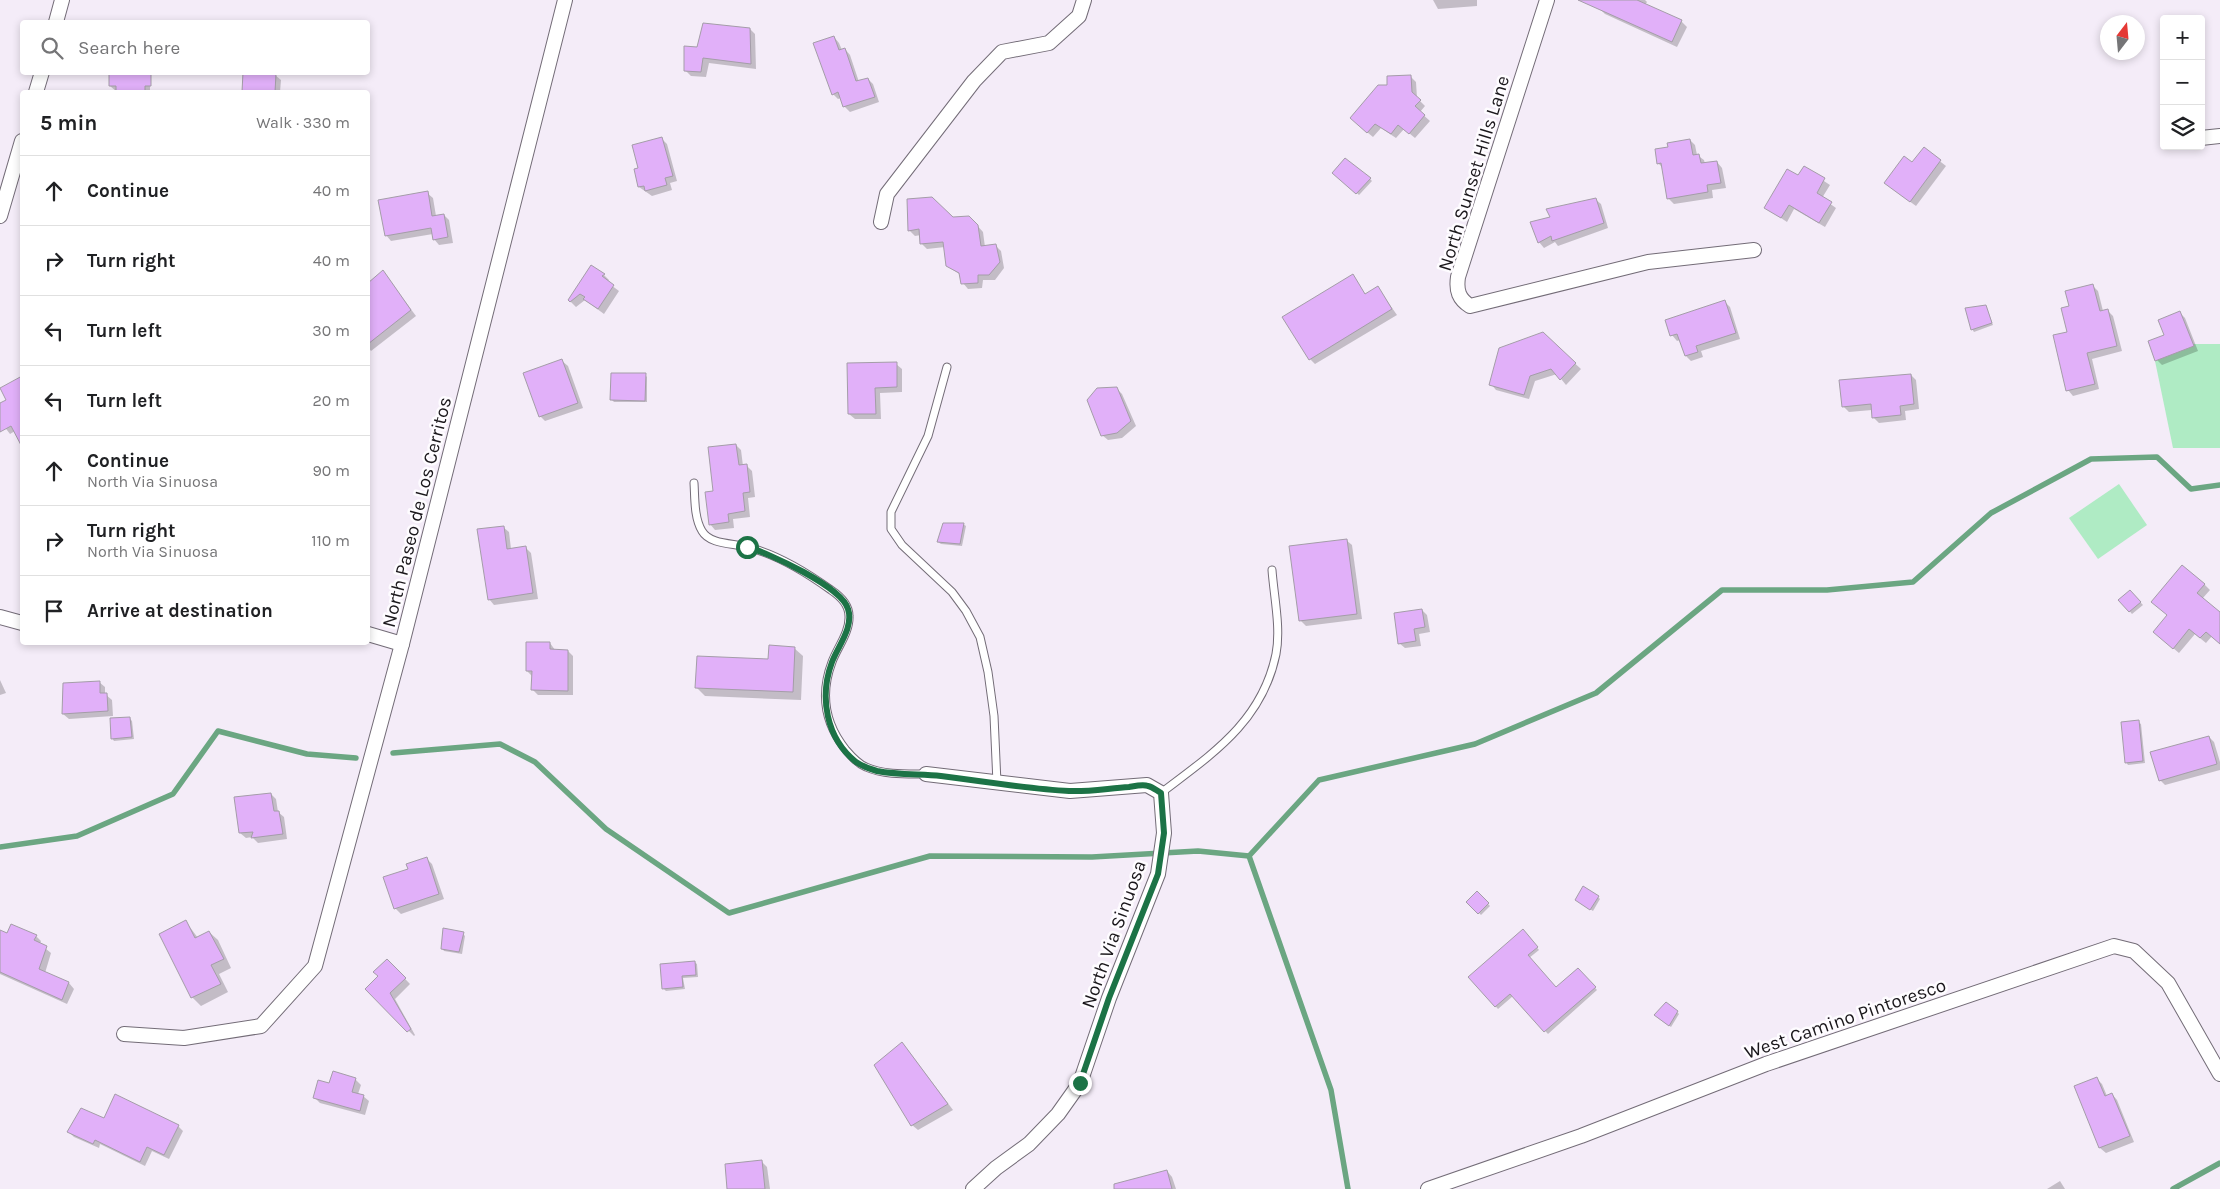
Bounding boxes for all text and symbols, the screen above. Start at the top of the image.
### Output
north arrow [2100,15,2145,60]
map controls [2160,15,2205,150]
button: + [2160,15,2205,60]
search box [20,20,370,75]
icon: search [38,34,66,62]
text: Search here [78,37,180,59]
button: − [2160,60,2205,105]
street label: North Sunset Hills Lane [1434,73,1514,274]
button: layers [2160,105,2205,150]
text: 5 min [40,111,97,135]
text: Walk · 330 m [256,113,350,132]
icon: ahead [40,177,68,205]
text: Continue [87,180,169,202]
text: 40 m [313,181,350,200]
icon: right [40,247,68,275]
text: Turn right [87,250,176,272]
text: 40 m [313,251,350,270]
icon: left [40,317,68,345]
text: Turn left [87,320,162,342]
text: 30 m [312,321,350,340]
icon: left [40,387,68,415]
text: Turn left [87,390,162,412]
text: 20 m [312,391,350,410]
street label: North Paseo de Los Cerritos [378,395,456,630]
text: Continue [87,450,169,472]
icon: ahead [40,457,68,485]
text: 90 m [312,461,350,480]
text: North Via Sinuosa [87,472,218,491]
text: Turn right [87,520,176,542]
icon: right [40,527,68,555]
text: 110 m [311,531,350,550]
route start [736,536,759,559]
text: North Via Sinuosa [87,542,218,561]
icon: arrive [40,597,68,625]
text: Arrive at destination [87,600,273,622]
street label: North Via Sinuosa [1077,857,1151,1011]
street label: West Camino Pintoresco [1742,974,1949,1064]
route end [1069,1072,1092,1095]

